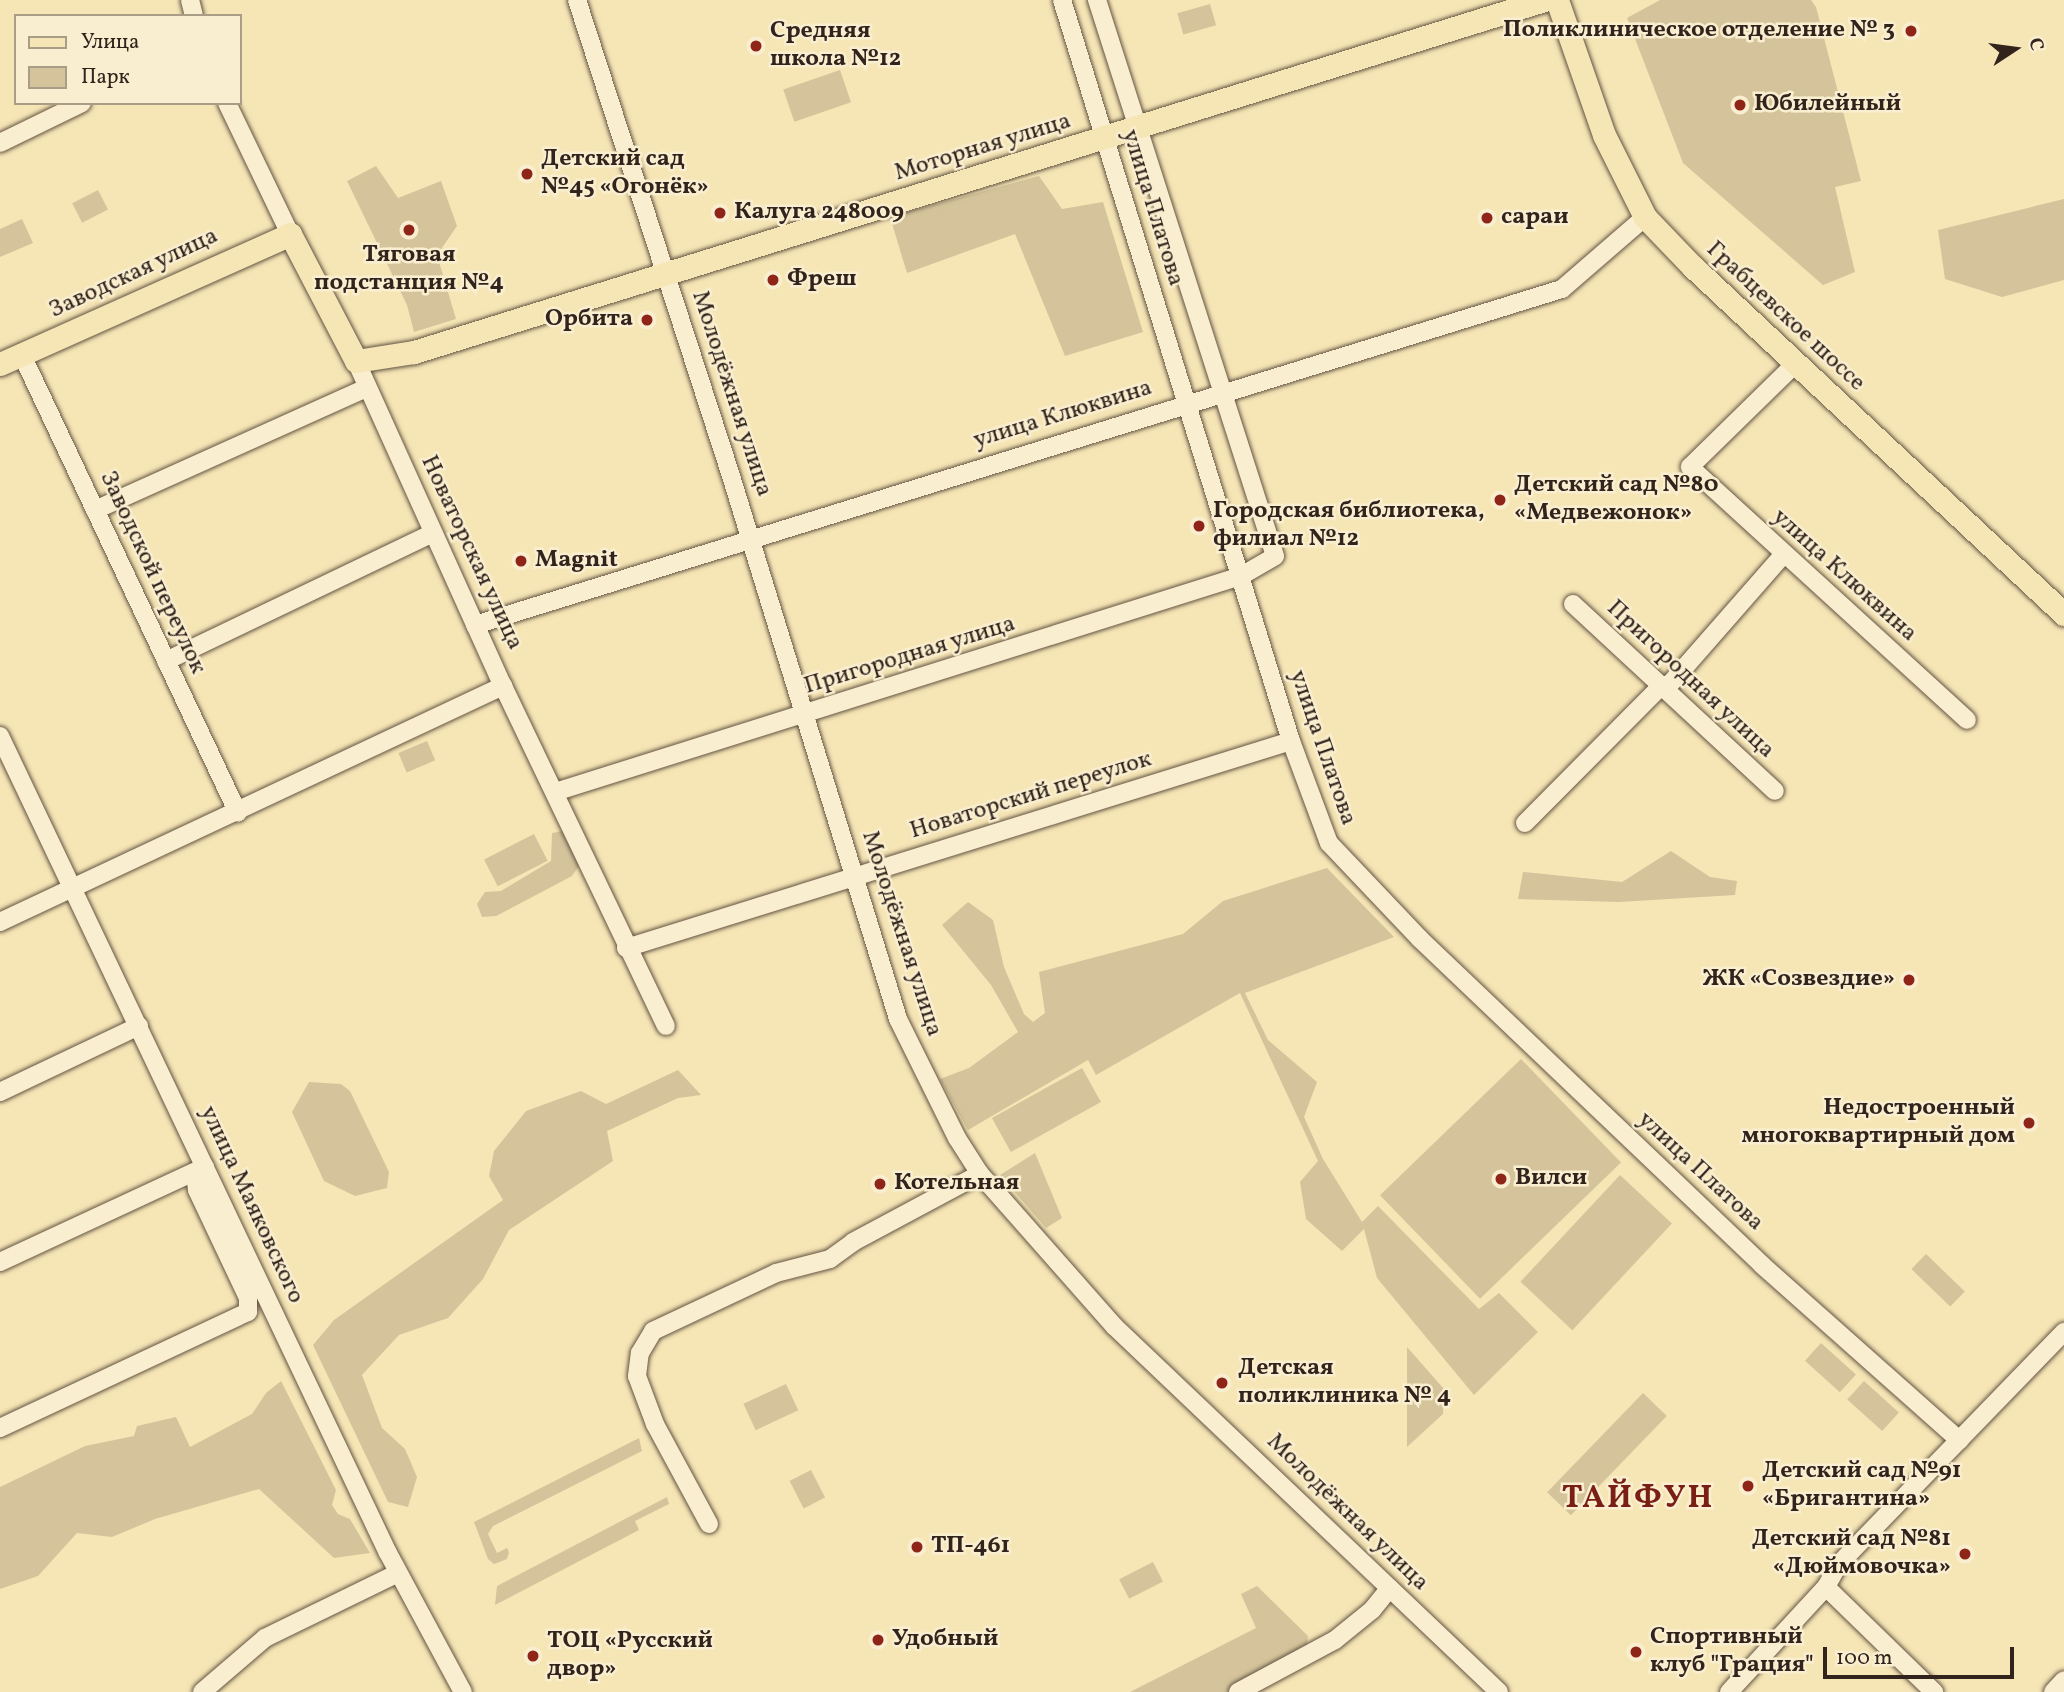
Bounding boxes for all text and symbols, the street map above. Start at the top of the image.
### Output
legend [14,14,242,105]
north arrow [1980,14,2050,84]
place label: Поликлиническое отделение № 3 [1503,17,1895,45]
place label: Средняя школа №12 [770,18,901,74]
marker: Поликлиническое отделение № 3 [1901,21,1921,41]
text: Улица [81,28,139,57]
text: С [2021,35,2050,53]
marker: Средняя школа №12 [748,38,764,54]
text: Парк [81,63,130,92]
place label: Юбилейный [1754,91,1901,119]
marker: Юбилейный [1732,97,1748,113]
street label: Моторная улица [891,107,1075,189]
street label: улица Платова [1115,126,1189,290]
place label: Детский сад №45 «Огонёк» [541,146,709,202]
marker: Детский сад №45 «Огонёк» [519,166,535,182]
place label: Калуга 248009 [734,199,904,227]
place label: сараи [1501,204,1569,232]
marker: Калуга 248009 [712,205,728,221]
marker: сараи [1479,210,1495,226]
street label: Заводская улица [45,222,223,326]
marker: Тяговая подстанция №4 [401,222,417,238]
street label: Грабцевское шоссе [1699,236,1871,398]
place label: Тяговая подстанция №4 [314,242,504,298]
place label: Фреш [787,266,856,294]
marker: Фреш [765,272,781,288]
street label: Молодёжная улица [684,287,778,501]
place label: Орбита [545,306,633,334]
marker: Орбита [639,312,655,328]
street label: улица Клюквина [970,374,1156,456]
street label: Новаторская улица [413,451,529,655]
street label: Заводской переулок [92,467,212,679]
place label: Детский сад №80 «Медвежонок» [1514,472,1718,528]
marker: Детский сад №80 «Медвежонок» [1492,492,1508,508]
place label: Городская библиотека, филиал №12 [1213,498,1485,554]
street label: улица Клюквина [1766,503,1922,649]
marker: Городская библиотека, филиал №12 [1191,518,1207,534]
place label: Magnit [535,547,618,575]
marker: Magnit [513,553,529,569]
street label: Пригородная улица [1600,594,1780,766]
street label: Пригородная улица [801,610,1019,702]
street label: улица Платова [1282,667,1362,829]
street label: Новаторский переулок [907,746,1155,846]
street label: Молодёжная улица [854,827,948,1041]
place label: ЖК «Созвездие» [1702,966,1895,994]
marker: ЖК «Созвездие» [1901,972,1917,988]
place label: Недостроенный многоквартирный дом [1742,1095,2015,1151]
street label: улица Маяковского [193,1102,309,1308]
street label: улица Платова [1631,1106,1769,1238]
marker: Недостроенный многоквартирный дом [2021,1115,2037,1131]
place label: Вилси [1515,1165,1587,1193]
place label: Котельная [894,1170,1019,1198]
marker: Вилси [1493,1171,1509,1187]
marker: Котельная [872,1176,888,1192]
place label: Детская поликлиника № 4 [1238,1355,1451,1411]
marker: Детская поликлиника № 4 [1212,1373,1232,1393]
street label: Молодёжная улица [1260,1428,1434,1598]
place label: Детский сад №91 «Бригантина» [1762,1458,1961,1514]
marker: Детский сад №91 «Бригантина» [1740,1478,1756,1494]
district label: ТАЙФУН [1562,1480,1714,1518]
place label: Детский сад №81 «Дюймовочка» [1752,1526,1951,1582]
place label: ТП-461 [931,1533,1010,1561]
marker: ТП-461 [909,1539,925,1555]
marker: Детский сад №81 «Дюймовочка» [1957,1546,1973,1562]
place label: Спортивный клуб "Грация" [1650,1624,1814,1680]
place label: Удобный [892,1626,998,1654]
place label: ТОЦ «Русский двор» [547,1628,713,1684]
marker: Удобный [870,1632,886,1648]
scale bar [1826,1632,2017,1676]
marker: Спортивный клуб "Грация" [1628,1644,1644,1660]
text: 100 m [1836,1644,1893,1673]
marker: ТОЦ «Русский двор» [525,1648,541,1664]

